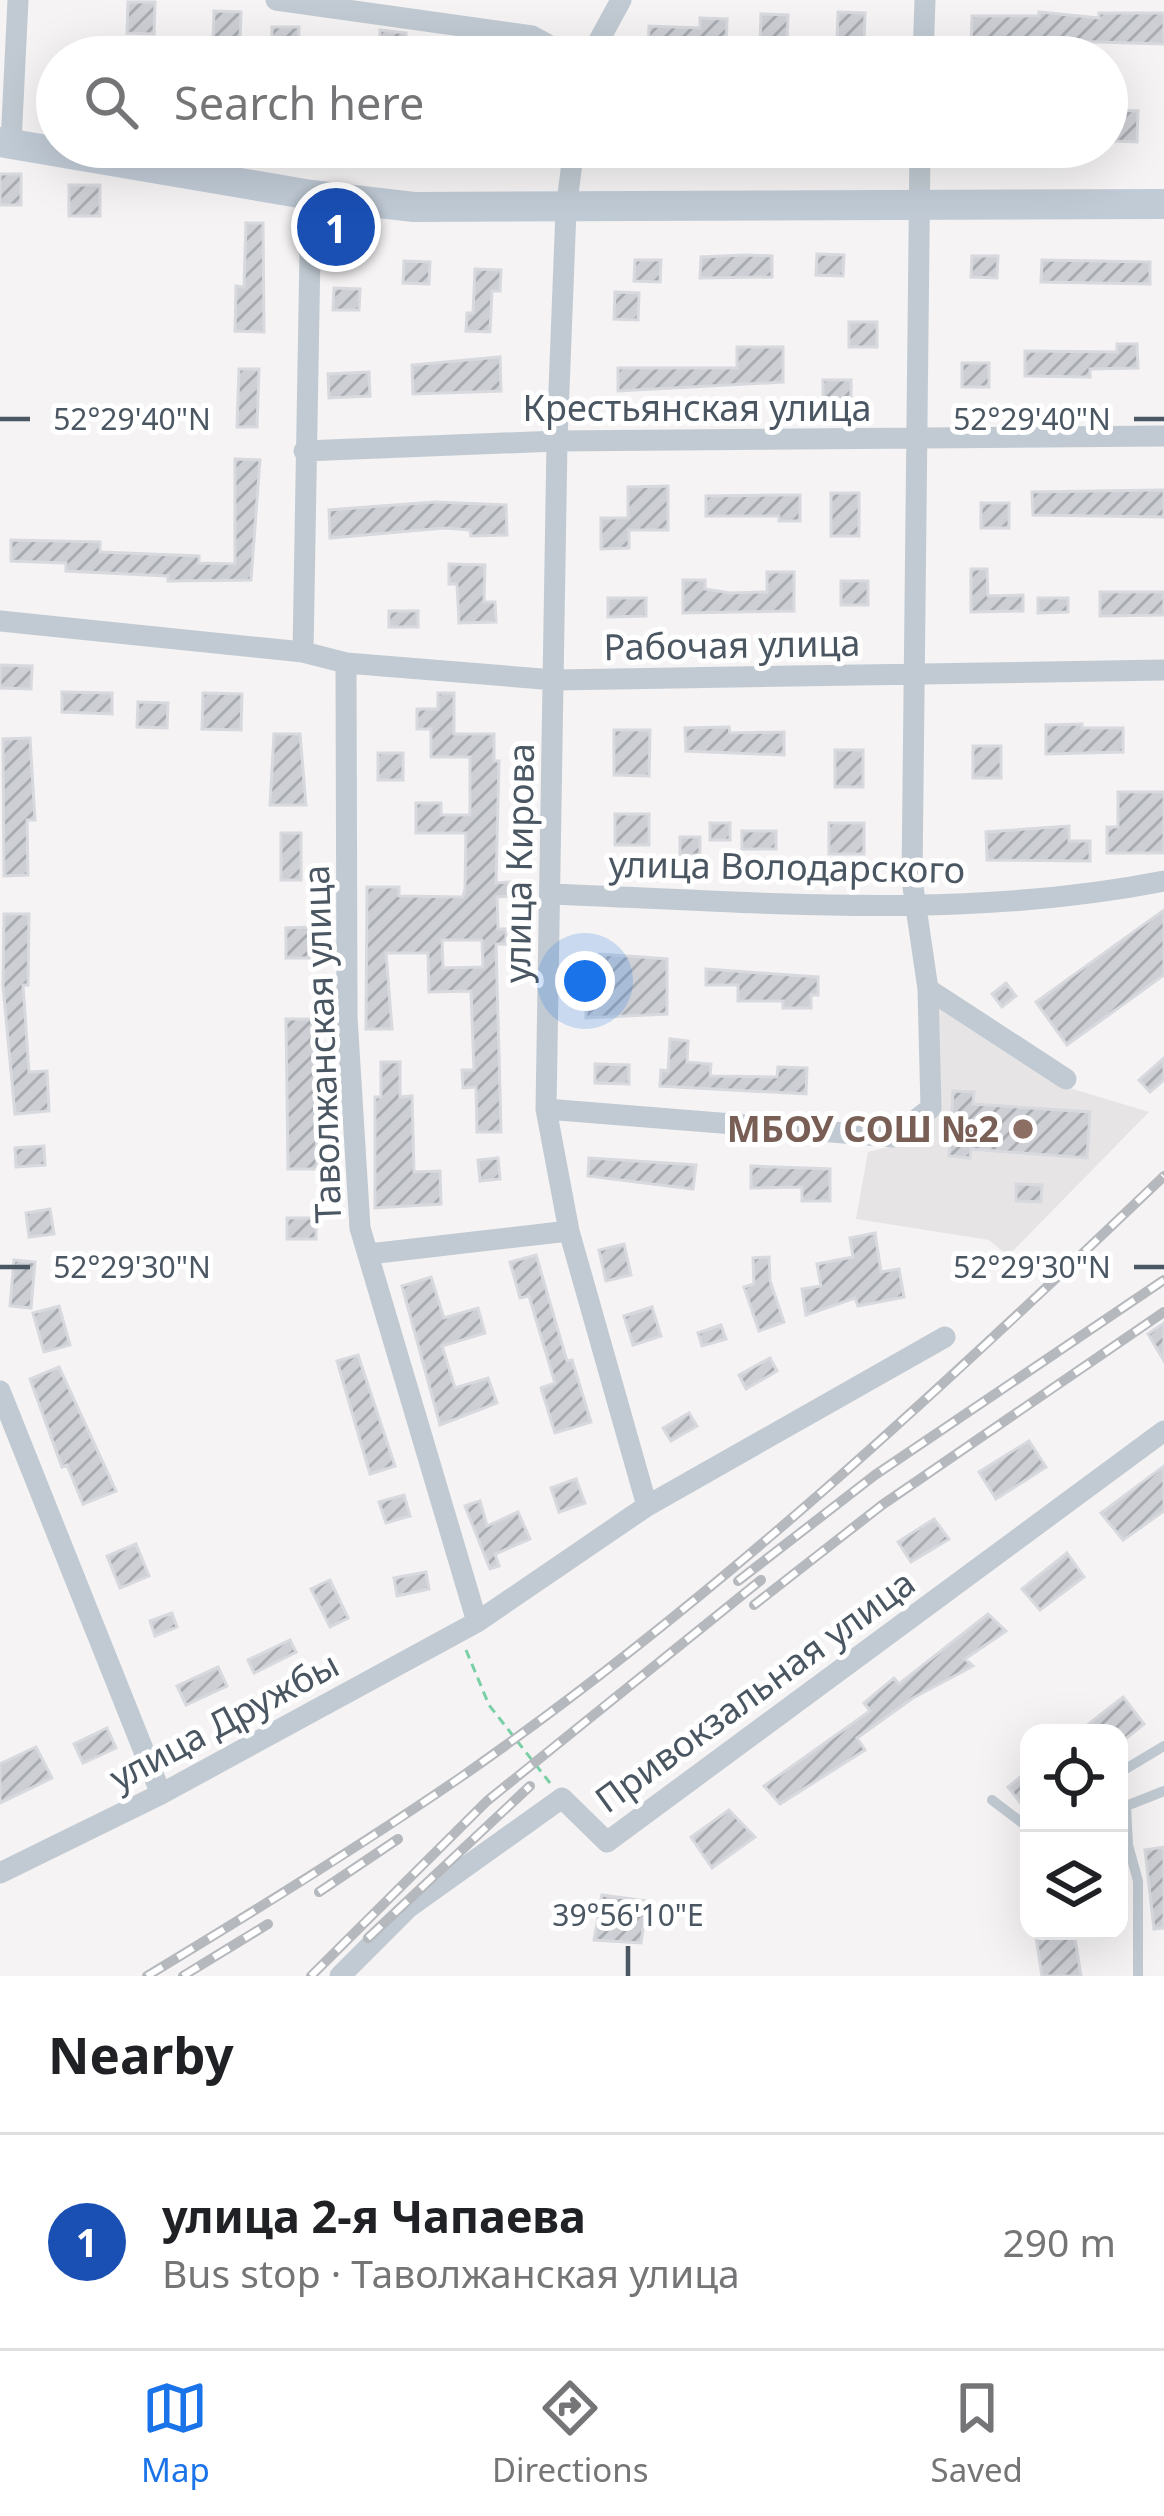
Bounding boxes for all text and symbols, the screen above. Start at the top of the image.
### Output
search box [36,36,1128,168]
icon: search [78,69,144,135]
text: Search here [174,72,424,133]
pin: 1 [297,182,375,272]
street label: Крестьянская улица [523,383,871,432]
text: 52°29'40"N [53,398,211,439]
text: 52°29'40"N [953,398,1111,439]
street label: Рабочая улица [603,618,861,671]
street label: улица Кирова [492,743,545,983]
street label: улица Володарского [608,839,966,894]
street label: Таволжанская улица [291,864,352,1224]
your location [555,951,615,1011]
place label: МБОУ СОШ №2 [727,1104,999,1153]
marker: МБОУ СОШ №2 [1010,1116,1036,1142]
text: 52°29'30"N [53,1246,211,1287]
text: 52°29'30"N [953,1246,1111,1287]
street label: Привокзальная улица [585,1558,924,1823]
street label: улица Дружбы [101,1640,347,1802]
map controls [1020,1724,1128,1940]
button: locate [1020,1724,1128,1832]
button: layers [1020,1832,1128,1940]
text: 39°56'10"E [552,1894,704,1935]
text: Nearby [48,2019,234,2089]
text: улица 2-я Чапаева [162,2185,586,2246]
text: 1 [76,2215,98,2268]
text: 290 m [1002,2215,1116,2268]
text: Bus stop · Таволжанская улица [162,2246,740,2299]
tab: Map [141,2375,210,2492]
tab: Directions [492,2375,649,2492]
tab: Saved [931,2375,1023,2492]

